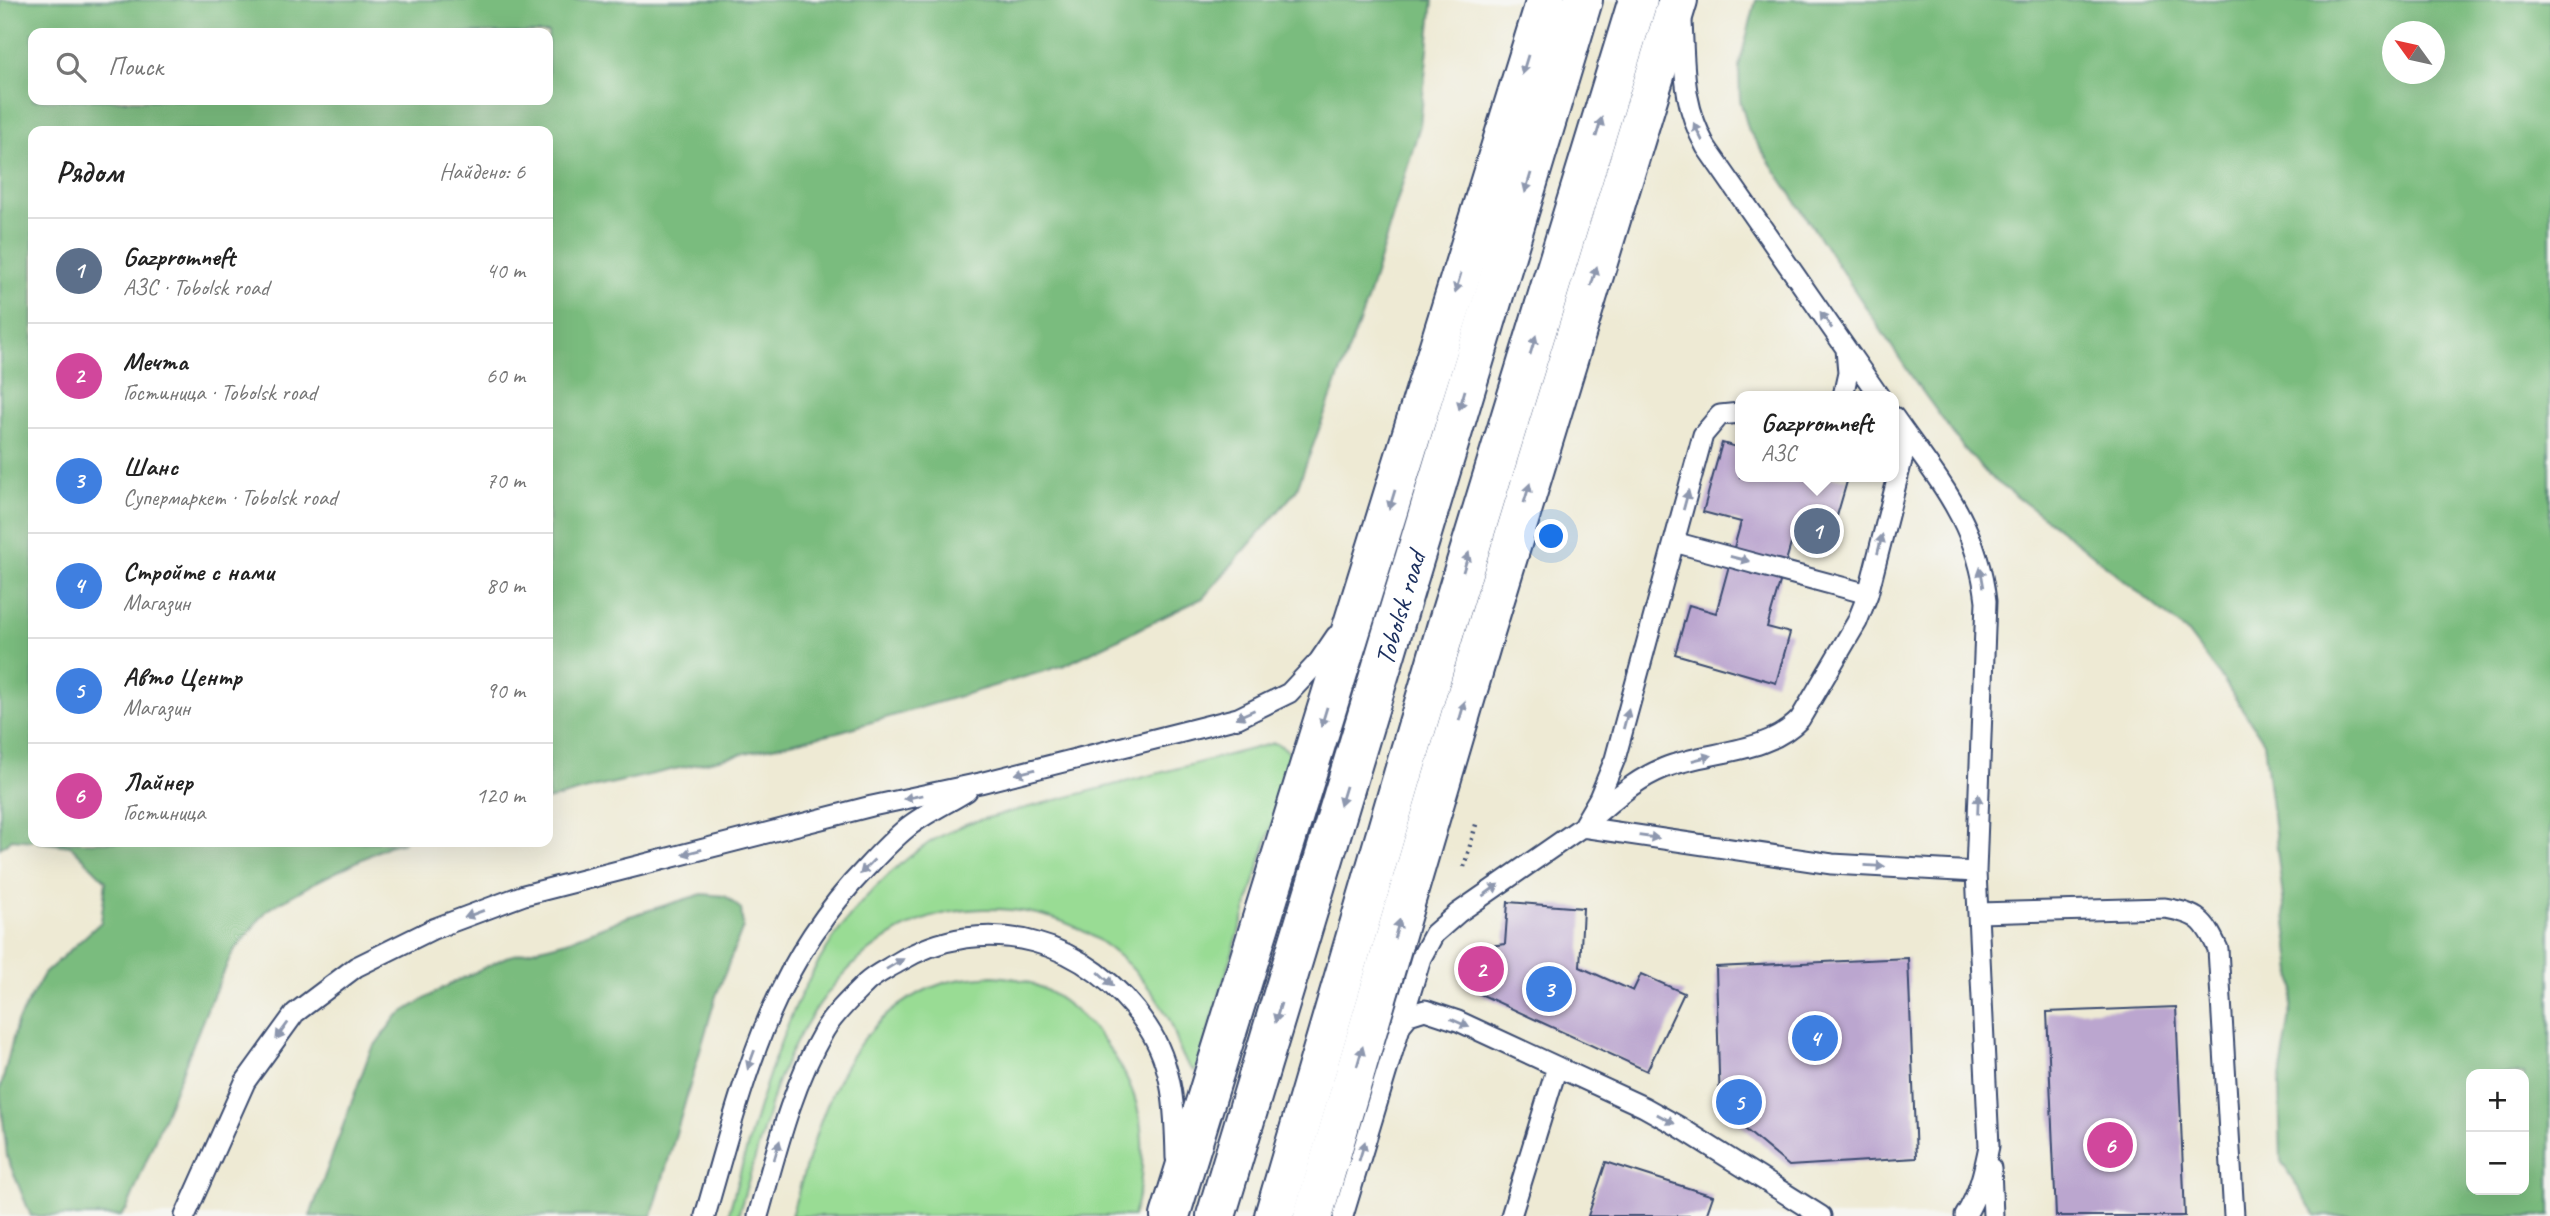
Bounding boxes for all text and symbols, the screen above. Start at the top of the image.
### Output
north arrow [2382,21,2445,84]
search box [28,28,553,105]
icon: search [52,48,90,86]
text: Поиск [108,50,163,83]
one-way arrow [1520,55,1530,76]
one-way arrow [1595,116,1605,137]
one-way arrow [1693,122,1704,142]
text: Рядом [56,153,123,191]
text: Найдено: 6 [439,157,525,186]
one-way arrow [1523,172,1533,193]
text: Gazpromneft [123,240,235,273]
text: 1 [74,256,84,285]
text: 40 m [486,256,525,285]
one-way arrow [1589,265,1599,286]
one-way arrow [1453,272,1463,293]
text: АЗС · Tobolsk road [123,273,269,302]
one-way arrow [1819,311,1833,329]
one-way arrow [1528,334,1538,355]
text: Мечта [123,345,188,378]
text: 2 [74,361,84,390]
text: 60 m [486,361,525,390]
text: Гостиница · Tobolsk road [123,378,317,407]
one-way arrow [1457,390,1467,411]
popup [1735,391,1899,482]
text: Gazpromneft [1761,406,1873,439]
text: АЗС [1761,439,1796,468]
text: Шанс [123,450,178,483]
text: 3 [74,466,84,495]
text: 70 m [486,466,525,495]
text: Супермаркет · Tobolsk road [123,483,337,512]
one-way arrow [1523,483,1533,504]
one-way arrow [1681,488,1692,510]
one-way arrow [1386,490,1396,511]
pin: 1 [1794,505,1840,557]
your location [1534,519,1568,553]
one-way arrow [1875,533,1886,555]
street label: Tobolsk road [1366,543,1434,669]
one-way arrow [1462,552,1472,573]
one-way arrow [1729,554,1751,565]
text: Стройте с нами [123,555,274,588]
one-way arrow [1976,566,1987,588]
text: 4 [74,571,84,600]
text: 80 m [486,571,525,600]
text: Магазин [123,588,190,617]
text: Авто Центр [123,660,242,693]
text: 5 [74,676,84,705]
text: 90 m [486,676,525,705]
text: Магазин [123,693,190,722]
one-way arrow [1457,700,1467,721]
one-way arrow [1319,707,1329,728]
one-way arrow [1235,708,1255,720]
one-way arrow [1621,708,1632,730]
one-way arrow [1691,752,1713,763]
text: Лайнер [123,765,193,798]
one-way arrow [1014,767,1036,778]
text: 6 [74,781,84,810]
text: 120 m [476,781,525,810]
one-way arrow [1338,785,1348,806]
one-way arrow [902,792,924,803]
one-way arrow [1973,792,1984,814]
text: Гостиница [123,798,205,827]
one-way arrow [1638,832,1660,843]
one-way arrow [681,847,703,858]
one-way arrow [859,858,875,875]
one-way arrow [1864,861,1886,872]
one-way arrow [1482,883,1500,897]
one-way arrow [463,909,484,920]
one-way arrow [1393,919,1403,940]
pin: 2 [1458,943,1504,995]
one-way arrow [886,958,905,971]
pin: 3 [1526,963,1572,1015]
one-way arrow [1097,971,1114,987]
one-way arrow [1272,1003,1282,1024]
pin: 4 [1792,1012,1838,1064]
one-way arrow [1450,1018,1471,1029]
one-way arrow [276,1022,290,1040]
one-way arrow [1356,1046,1366,1067]
one-way arrow [745,1050,756,1071]
map controls [2466,1069,2529,1195]
button: + [2466,1069,2529,1132]
pin: 5 [1716,1076,1762,1128]
one-way arrow [1657,1113,1677,1125]
pin: 6 [2087,1119,2133,1171]
button: − [2466,1132,2529,1195]
one-way arrow [772,1139,783,1161]
one-way arrow [1358,1140,1368,1161]

